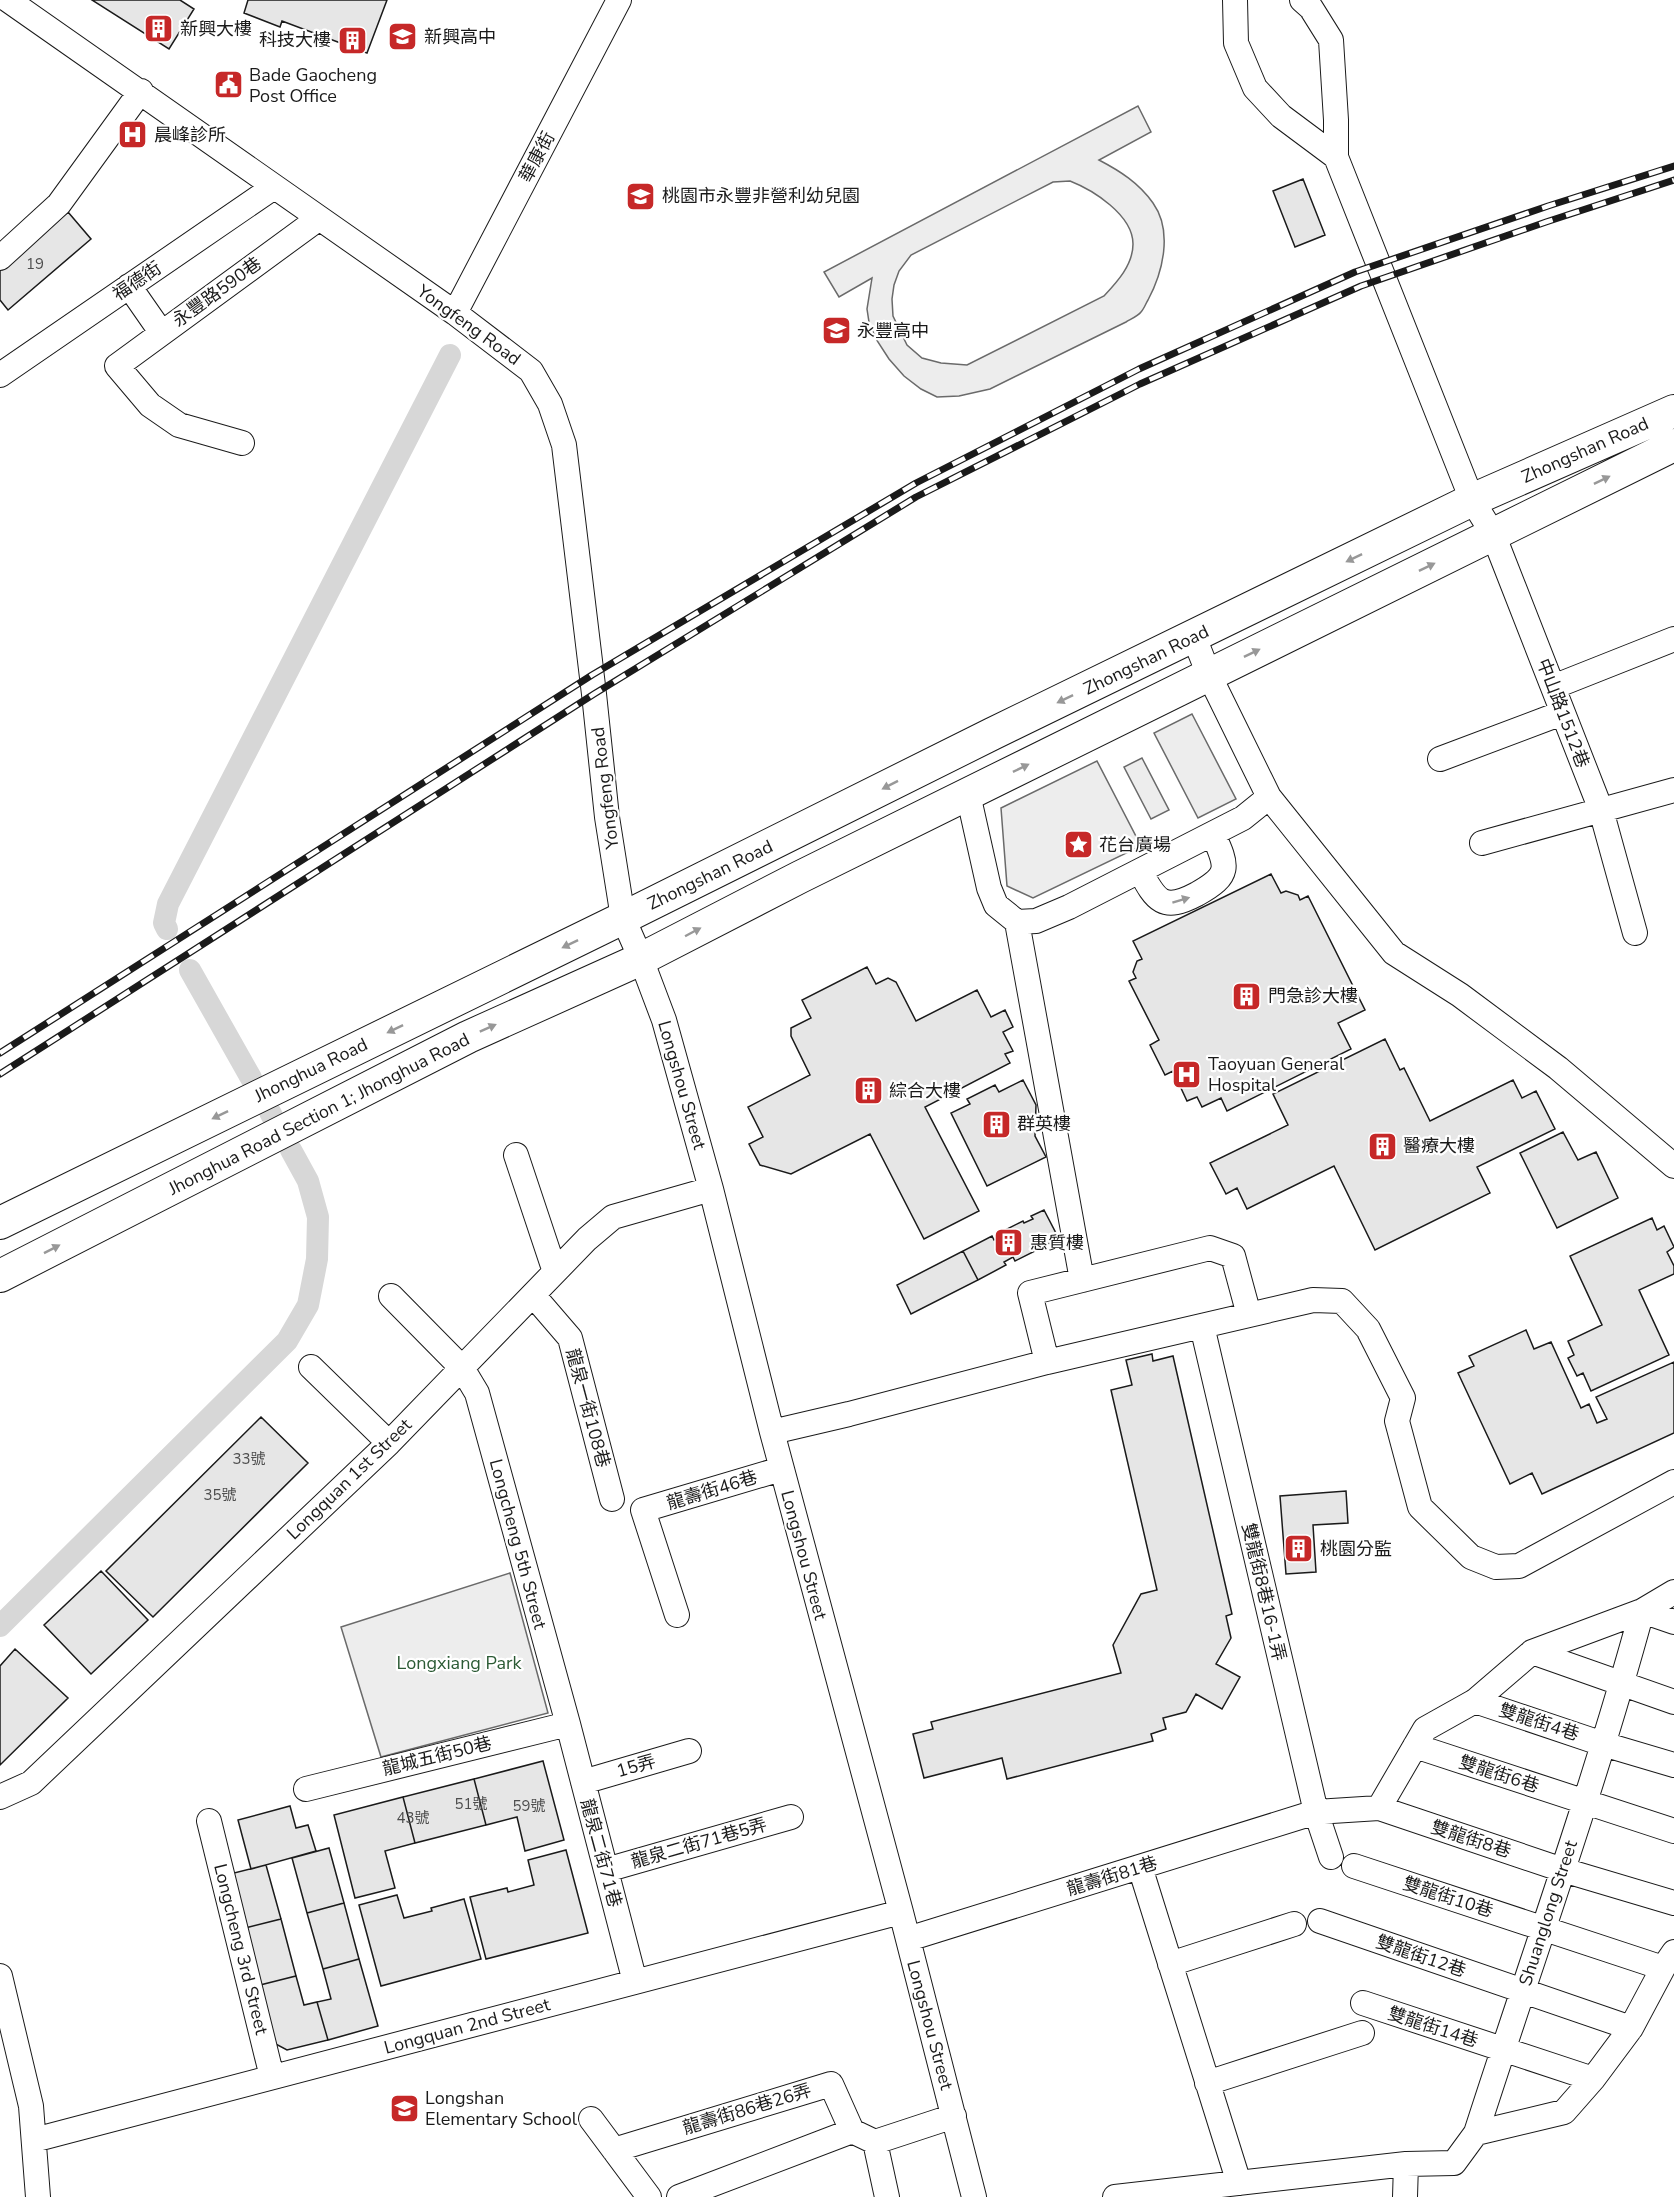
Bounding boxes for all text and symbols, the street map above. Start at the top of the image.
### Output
building icon: 新興大樓 [143,13,175,45]
place label: 新興大樓 [180,17,252,41]
school or university icon: 新興高中 [387,21,419,53]
building icon: 科技大樓 [336,24,368,56]
place label: 新興高中 [424,25,496,49]
place label: 科技大樓 [259,28,331,52]
place label: Bade Gaocheng Post Office [249,63,377,108]
public building icon: Bade Gaocheng Post Office [212,69,244,101]
hospital icon: 晨峰診所 [117,119,149,151]
place label: 晨峰診所 [154,123,226,147]
street label: 華康街 [514,128,560,186]
school or university icon: 桃園市永豐非營利幼兒園 [625,180,657,212]
place label: 桃園市永豐非營利幼兒園 [662,184,860,208]
street label: 永豐路590巷 [168,252,266,332]
house number: 19 [26,254,44,274]
street label: 福德街 [108,256,166,306]
street label: Yongfeng Road [412,279,526,371]
school or university icon: 永豐高中 [820,315,852,347]
place label: 永豐高中 [857,319,929,343]
street label: Zhongshan Road [1518,411,1652,489]
one-way arrow [1593,476,1610,485]
one-way arrow [1345,553,1362,563]
one-way arrow [1418,562,1436,572]
street label: Zhongshan Road [1079,619,1213,701]
one-way arrow [1244,649,1261,658]
street label: 中山路1512巷 [1531,655,1595,771]
one-way arrow [1056,693,1074,703]
street label: Yongfeng Road [586,726,625,851]
one-way arrow [1012,763,1030,773]
one-way arrow [882,780,899,790]
place icon: 花台廣場 [1062,829,1094,861]
place label: 花台廣場 [1099,833,1171,857]
street label: Zhongshan Road [643,834,777,916]
one-way arrow [1172,895,1190,904]
one-way arrow [685,927,702,937]
one-way arrow [562,939,579,948]
building icon: 門急診大樓 [1231,980,1263,1012]
place label: 門急診大樓 [1268,984,1358,1008]
street label: Longshou Street [652,1018,712,1153]
one-way arrow [480,1023,498,1033]
one-way arrow [387,1024,404,1034]
street label: Jhonghua Road Section 1; Jhonghua Road [163,1027,474,1201]
street label: Jhonghua Road [249,1032,372,1108]
place label: Taoyuan General Hospital [1208,1052,1345,1097]
hospital icon: Taoyuan General Hospital [1171,1058,1203,1090]
building icon: 綜合大樓 [852,1075,884,1107]
place label: 綜合大樓 [889,1079,961,1103]
building icon: 群英樓 [980,1108,1012,1140]
one-way arrow [211,1110,228,1120]
place label: 群英樓 [1017,1112,1071,1136]
building icon: 醫療大樓 [1366,1130,1398,1162]
place label: 醫療大樓 [1403,1134,1475,1158]
building icon: 惠質樓 [993,1227,1025,1259]
place label: 惠質樓 [1030,1231,1084,1255]
one-way arrow [44,1245,61,1254]
street label: 龍泉一街108巷 [561,1346,615,1470]
street label: Longquan 1st Street [281,1413,417,1545]
house number: 33號 [232,1449,266,1469]
street label: Longcheng 5th Street [484,1456,552,1632]
street label: 龍壽街46巷 [664,1465,760,1515]
house number: 35號 [203,1485,237,1505]
street label: Longshou Street [775,1488,833,1623]
street label: 雙龍街8巷16-1弄 [1236,1521,1292,1663]
building icon: 桃園分監 [1283,1533,1315,1565]
place label: 桃園分監 [1320,1537,1392,1561]
park label: Longxiang Park [397,1651,522,1675]
street label: 雙龍街4巷 [1496,1698,1582,1746]
street label: 龍城五街50巷 [380,1731,494,1781]
street label: 15弄 [614,1749,658,1783]
street label: 雙龍街6巷 [1456,1750,1542,1798]
house number: 51號 [454,1794,488,1814]
house number: 59號 [512,1796,546,1816]
street label: 龍泉二街71巷 [575,1796,627,1910]
house number: 43號 [396,1808,430,1828]
street label: 龍泉二街71巷5弄 [628,1812,770,1874]
street label: 雙龍街8巷 [1428,1815,1514,1863]
street label: Shuanglong Street [1513,1837,1583,1989]
street label: 龍壽街81巷 [1064,1851,1160,1901]
street label: Longcheng 3rd Street [208,1861,274,2038]
street label: 雙龍街10巷 [1400,1871,1496,1923]
street label: 雙龍街12巷 [1373,1929,1469,1983]
street label: Longshou Street [901,1958,959,2093]
street label: Longquan 2nd Street [381,1992,553,2060]
street label: 雙龍街14巷 [1385,2001,1481,2053]
street label: 龍壽街86巷26弄 [680,2078,814,2140]
place label: Longshan Elementary School [425,2086,578,2131]
school or university icon: Longshan Elementary School [388,2092,420,2124]

